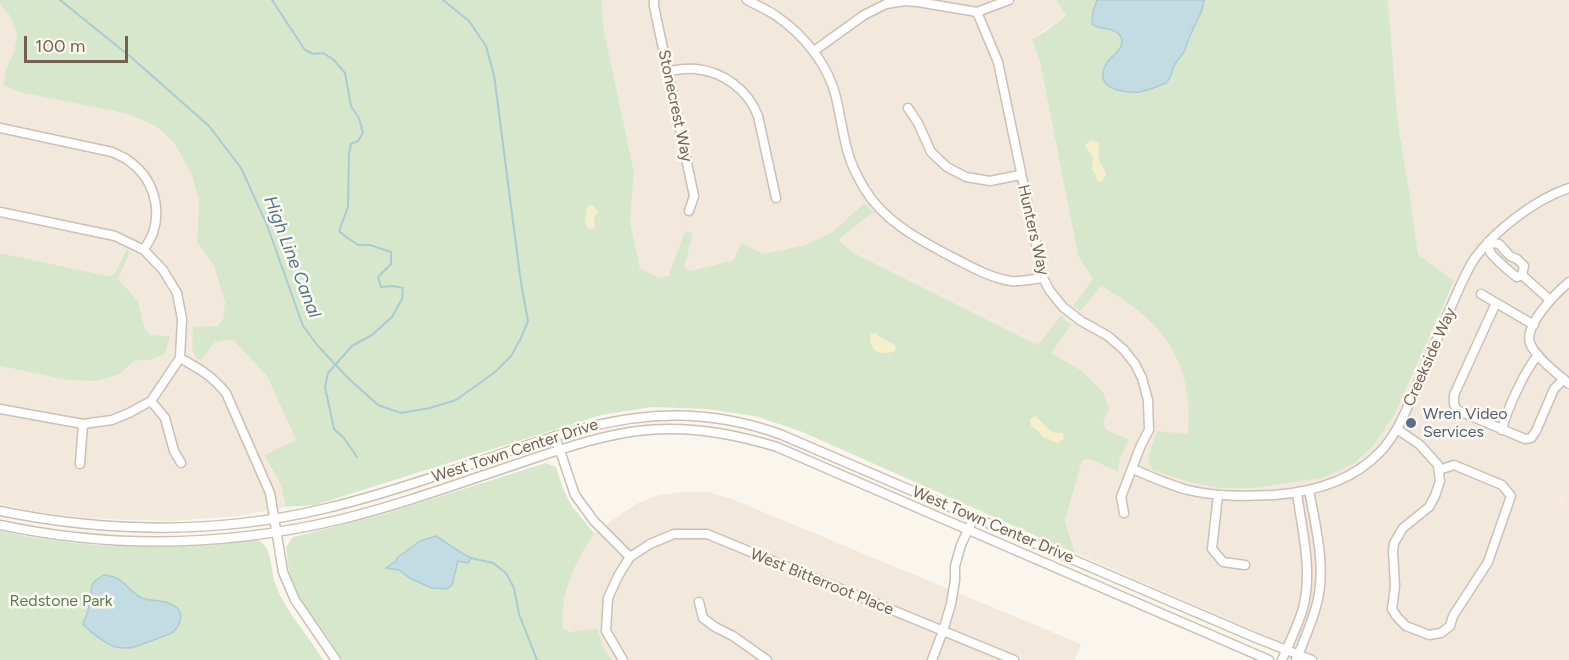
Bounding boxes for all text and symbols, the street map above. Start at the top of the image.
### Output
scale bar [27,24,130,62]
text: 100 m [35,35,85,57]
street label: Stonecrest Way [654,48,696,164]
street label: Hunters Way [1013,183,1053,277]
water label: High Line Canal [259,193,325,321]
street label: Creekside Way [1400,304,1460,410]
place label: Wren Video Services [1423,404,1508,442]
street label: West Town Center Drive [430,415,600,487]
marker: Wren Video Services [1404,416,1418,430]
street label: West Town Center Drive [909,482,1077,568]
street label: West Bitterroot Place [748,544,896,620]
park label: Redstone Park [10,591,112,611]

